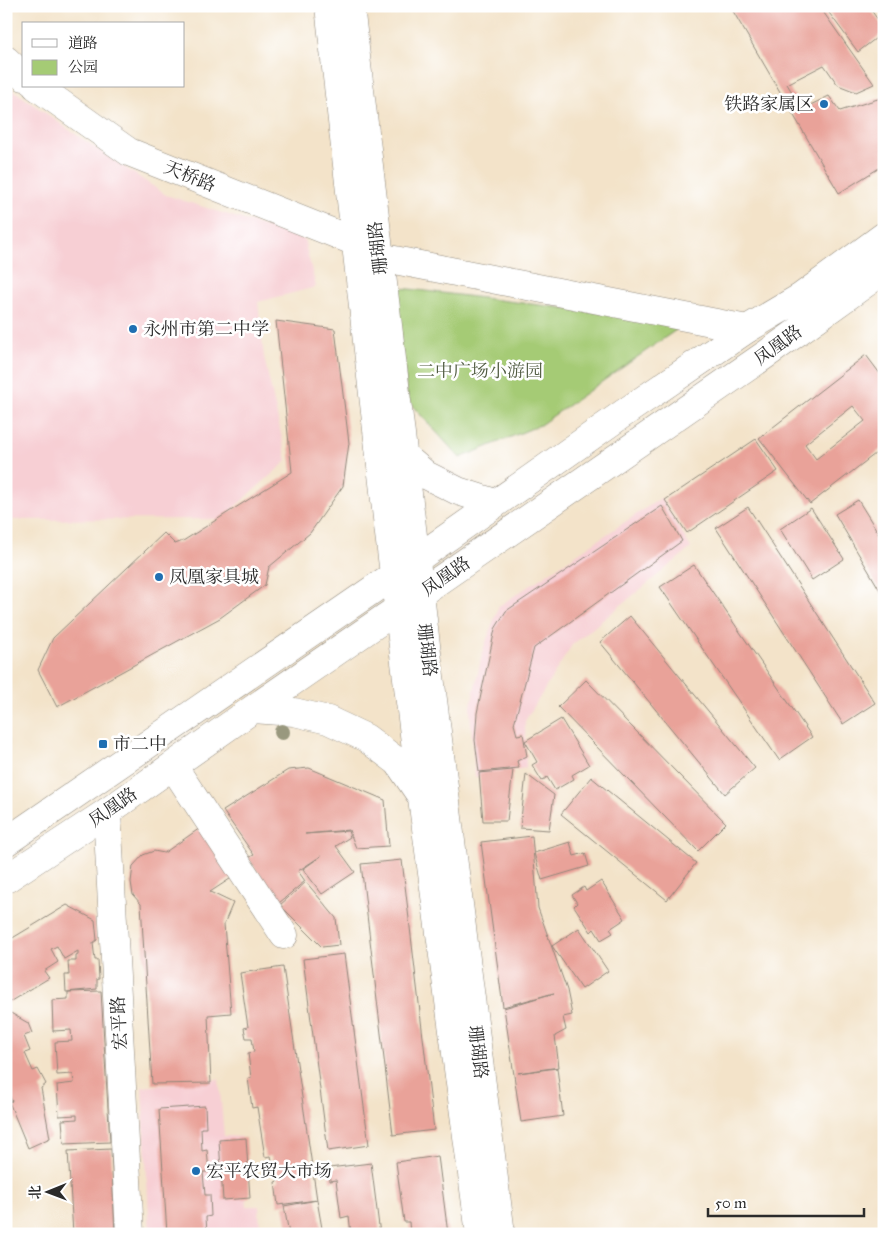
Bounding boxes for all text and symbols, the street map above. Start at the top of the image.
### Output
legend [22,22,185,88]
text: 道路 [68,34,98,52]
text: 公园 [68,58,98,76]
place label: 铁路家属区 [724,93,814,115]
marker: 铁路家属区 [818,98,830,110]
street label: 天桥路 [161,156,219,196]
street label: 珊瑚路 [364,220,392,276]
place label: 永州市第二中学 [143,318,269,340]
street label: 凤凰路 [750,320,806,370]
marker: 永州市第二中学 [127,323,139,335]
park label: 二中广场小游园 [417,360,543,382]
street label: 凤凰路 [418,552,474,600]
place label: 凤凰家具城 [169,566,259,588]
marker: 凤凰家具城 [153,571,165,583]
street label: 珊瑚路 [413,622,441,678]
place label: 市二中 [113,733,167,755]
marker: 市二中 [97,738,109,750]
street label: 凤凰路 [85,783,141,831]
street label: 宏平路 [107,995,131,1051]
street label: 珊瑚路 [464,1024,492,1080]
place label: 宏平农贸大市场 [206,1160,332,1182]
marker: 宏平农贸大市场 [190,1165,202,1177]
north arrow [22,1168,72,1218]
text: 北 [27,1185,44,1199]
scale bar [708,1185,864,1217]
text: 50 m [715,1194,747,1212]

